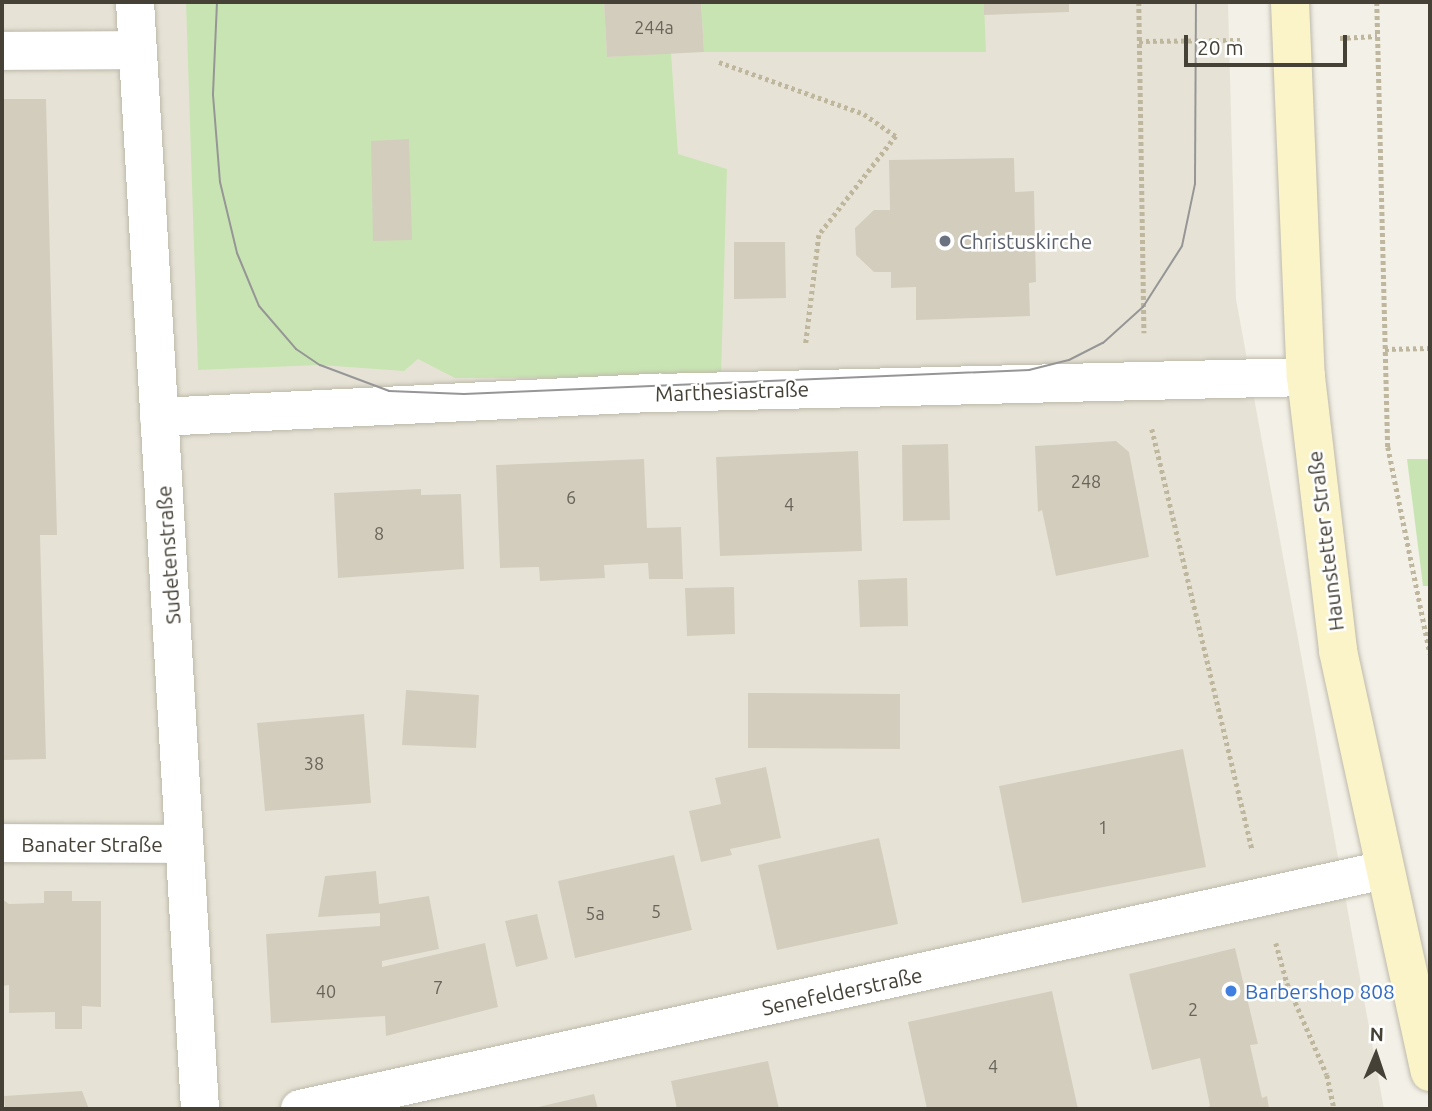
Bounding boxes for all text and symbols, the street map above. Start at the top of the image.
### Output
house number: 244a [634,16,674,38]
scale bar [1187,21,1350,65]
text: 20 m [1197,35,1244,59]
place label: Christuskirche [959,228,1092,254]
marker: Christuskirche [937,233,953,249]
street label: Marthesiastraße [655,376,809,406]
street label: Haunstetter Straße [1301,449,1349,633]
house number: 248 [1071,470,1101,492]
street label: Sudetenstraße [151,485,185,625]
house number: 6 [566,486,576,508]
house number: 4 [784,493,794,515]
house number: 8 [374,522,384,544]
house number: 38 [304,752,324,774]
house number: 1 [1098,816,1108,838]
street label: Banater Straße [21,831,163,857]
house number: 5 [651,900,661,922]
house number: 5a [585,902,605,924]
street label: Senefelderstraße [759,962,925,1020]
house number: 7 [433,976,443,998]
place label: Barbershop 808 [1245,978,1395,1004]
house number: 40 [316,980,336,1002]
marker: Barbershop 808 [1223,983,1239,999]
house number: 2 [1188,998,1198,1020]
north arrow [1341,1020,1411,1090]
text: N [1369,1023,1384,1045]
house number: 4 [988,1055,998,1077]

